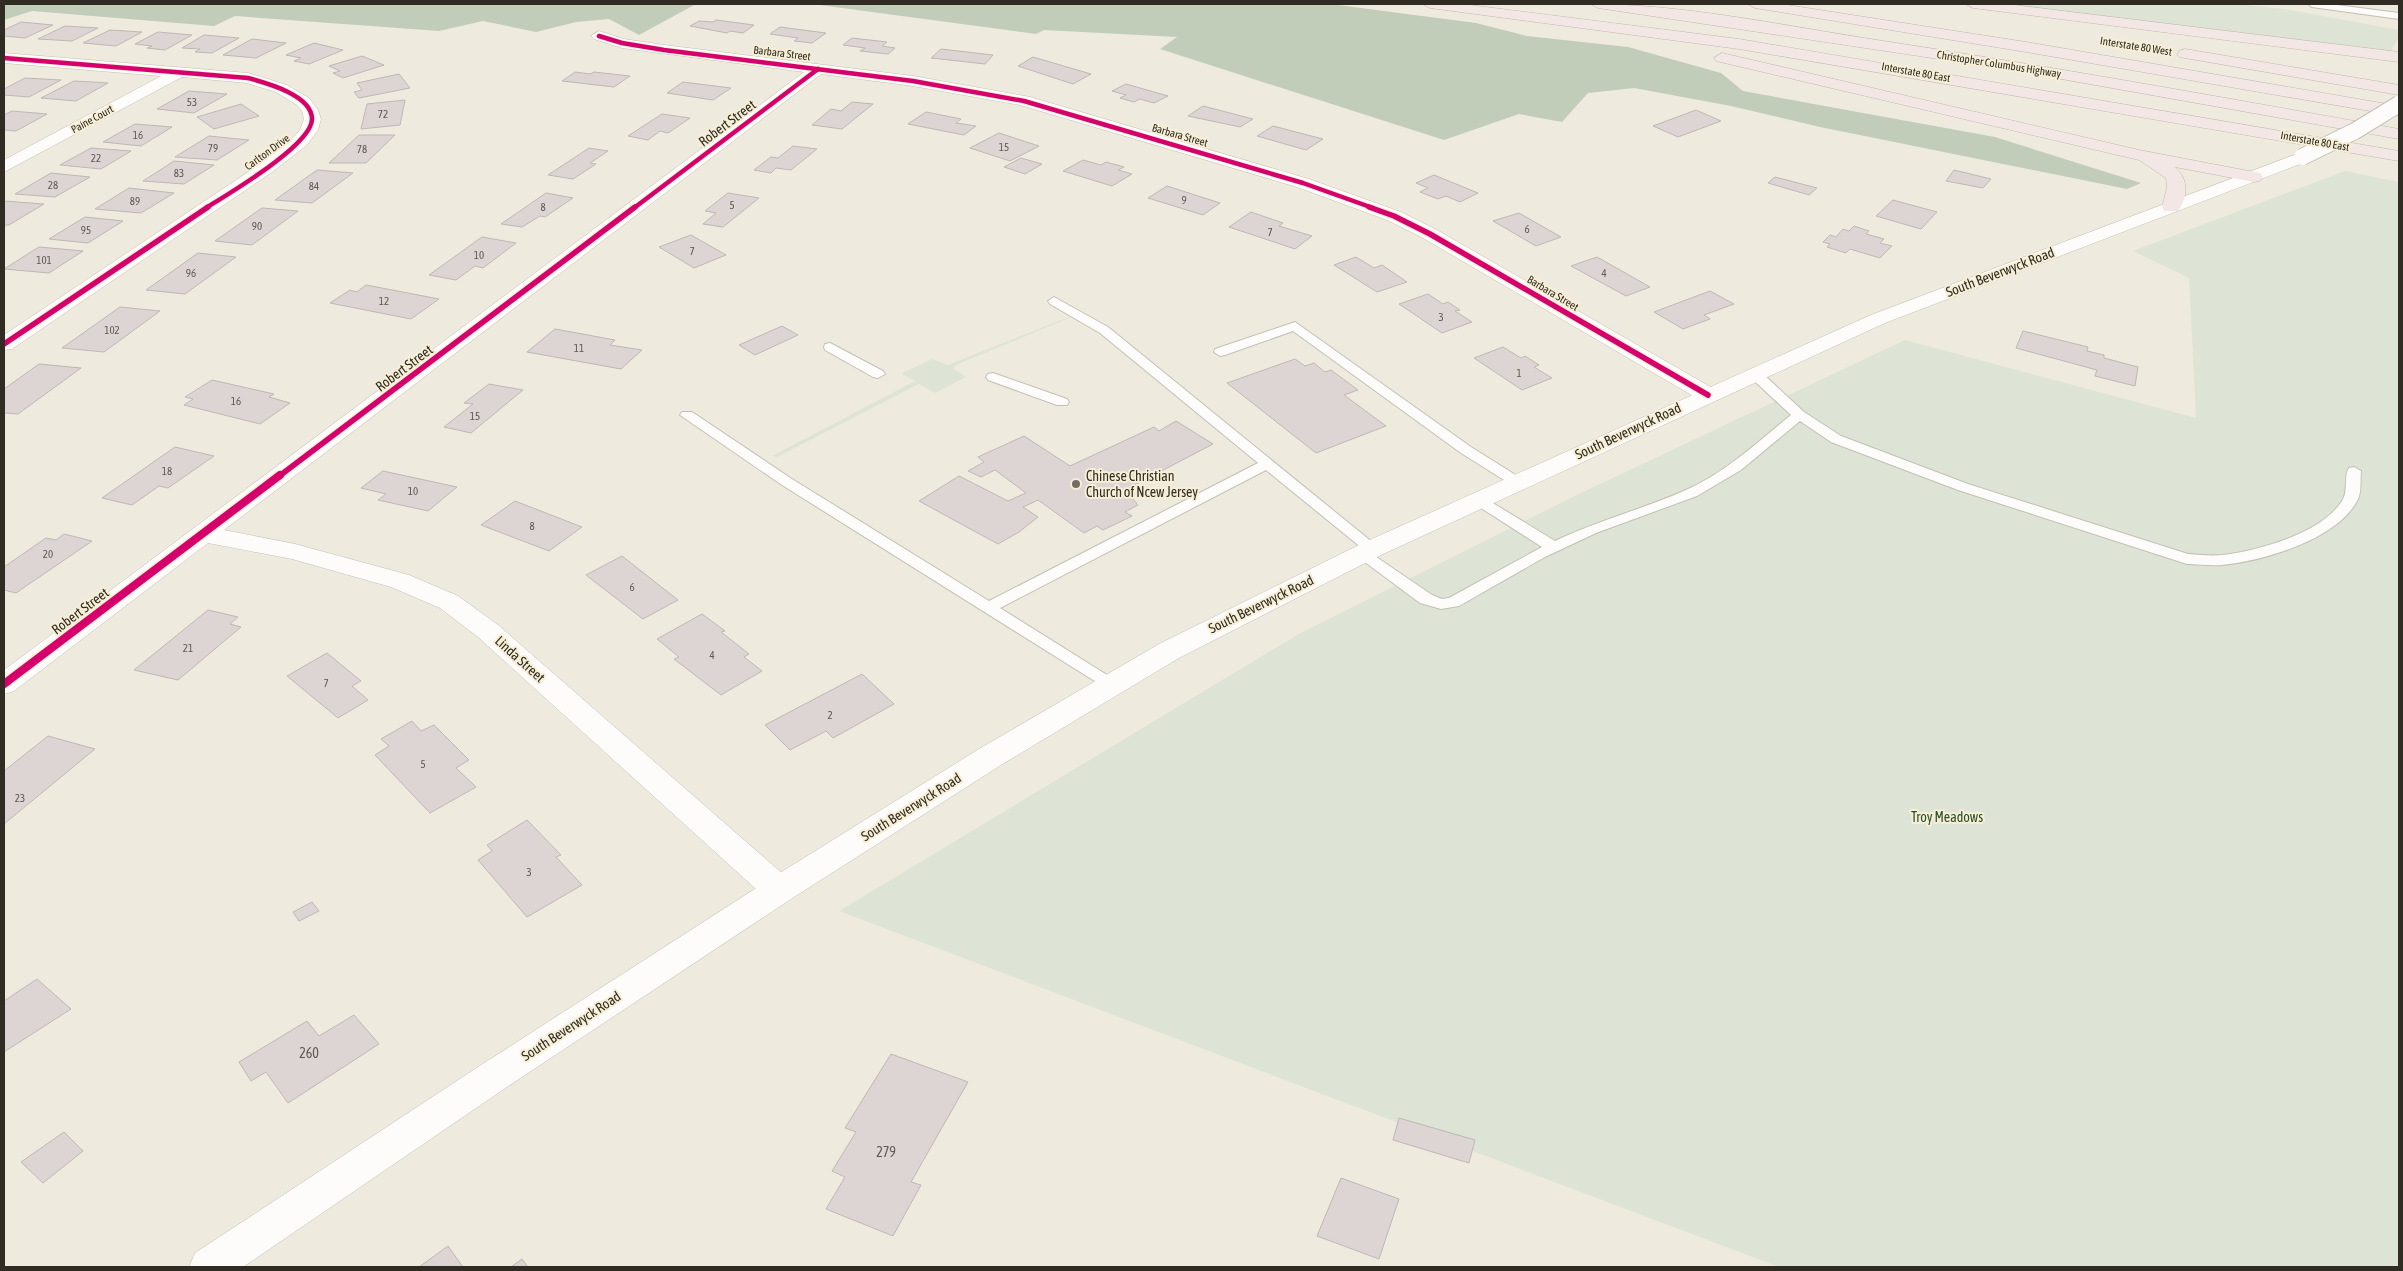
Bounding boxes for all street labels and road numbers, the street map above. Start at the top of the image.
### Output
street label: Interstate 80 West [2099,34,2173,58]
street label: Barbara Street [753,44,811,62]
street label: Christopher Columbus Highway [1936,48,2062,80]
street label: Interstate 80 East [1881,60,1951,84]
street label: Robert Street [695,96,759,150]
street label: Paine Court [69,103,115,135]
street label: Barbara Street [1151,121,1209,149]
street label: Interstate 80 East [2280,129,2350,153]
street label: Carlton Drive [242,132,292,172]
street label: South Beverwyck Road [1943,244,2057,300]
street label: Barbara Street [1525,273,1581,313]
street label: Robert Street [372,341,436,395]
street label: South Beverwyck Road [1573,399,1683,463]
street label: South Beverwyck Road [1206,572,1316,636]
street label: Robert Street [48,584,112,638]
street label: Linda Street [492,633,548,685]
street label: South Beverwyck Road [858,770,964,844]
street label: South Beverwyck Road [518,988,624,1064]

